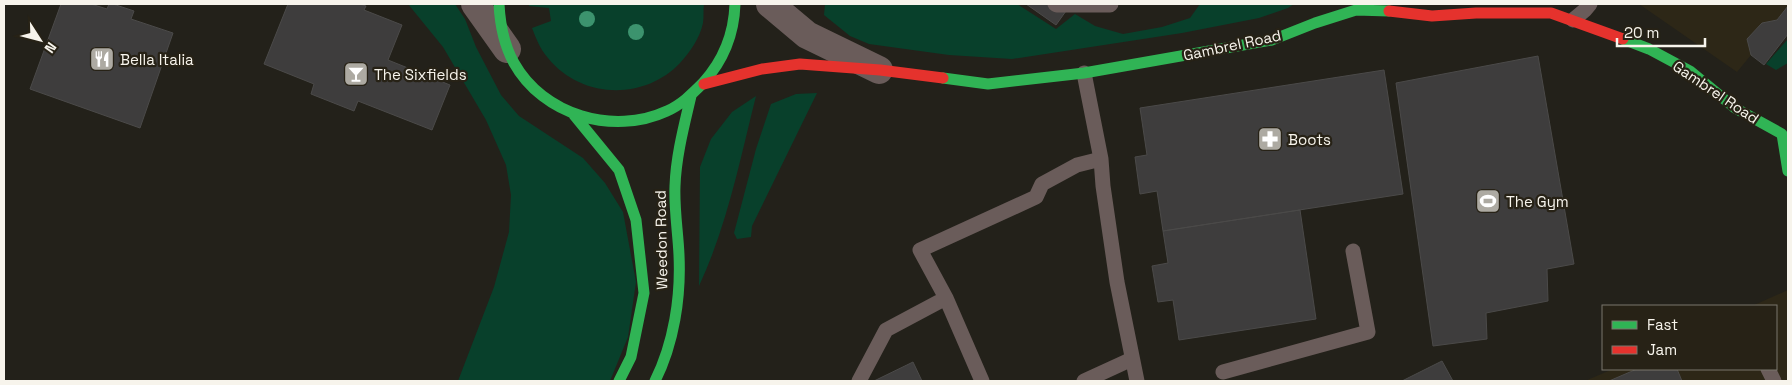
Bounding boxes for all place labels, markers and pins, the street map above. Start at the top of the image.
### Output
restaurant icon: Bella Italia [89,46,115,72]
place label: Bella Italia [120,50,194,69]
bar icon: The Sixfields [343,61,369,87]
place label: The Sixfields [374,65,467,84]
pharmacy icon: Boots [1257,126,1283,152]
place label: Boots [1288,130,1331,149]
sports icon: The Gym [1475,188,1501,214]
place label: The Gym [1506,192,1569,211]

